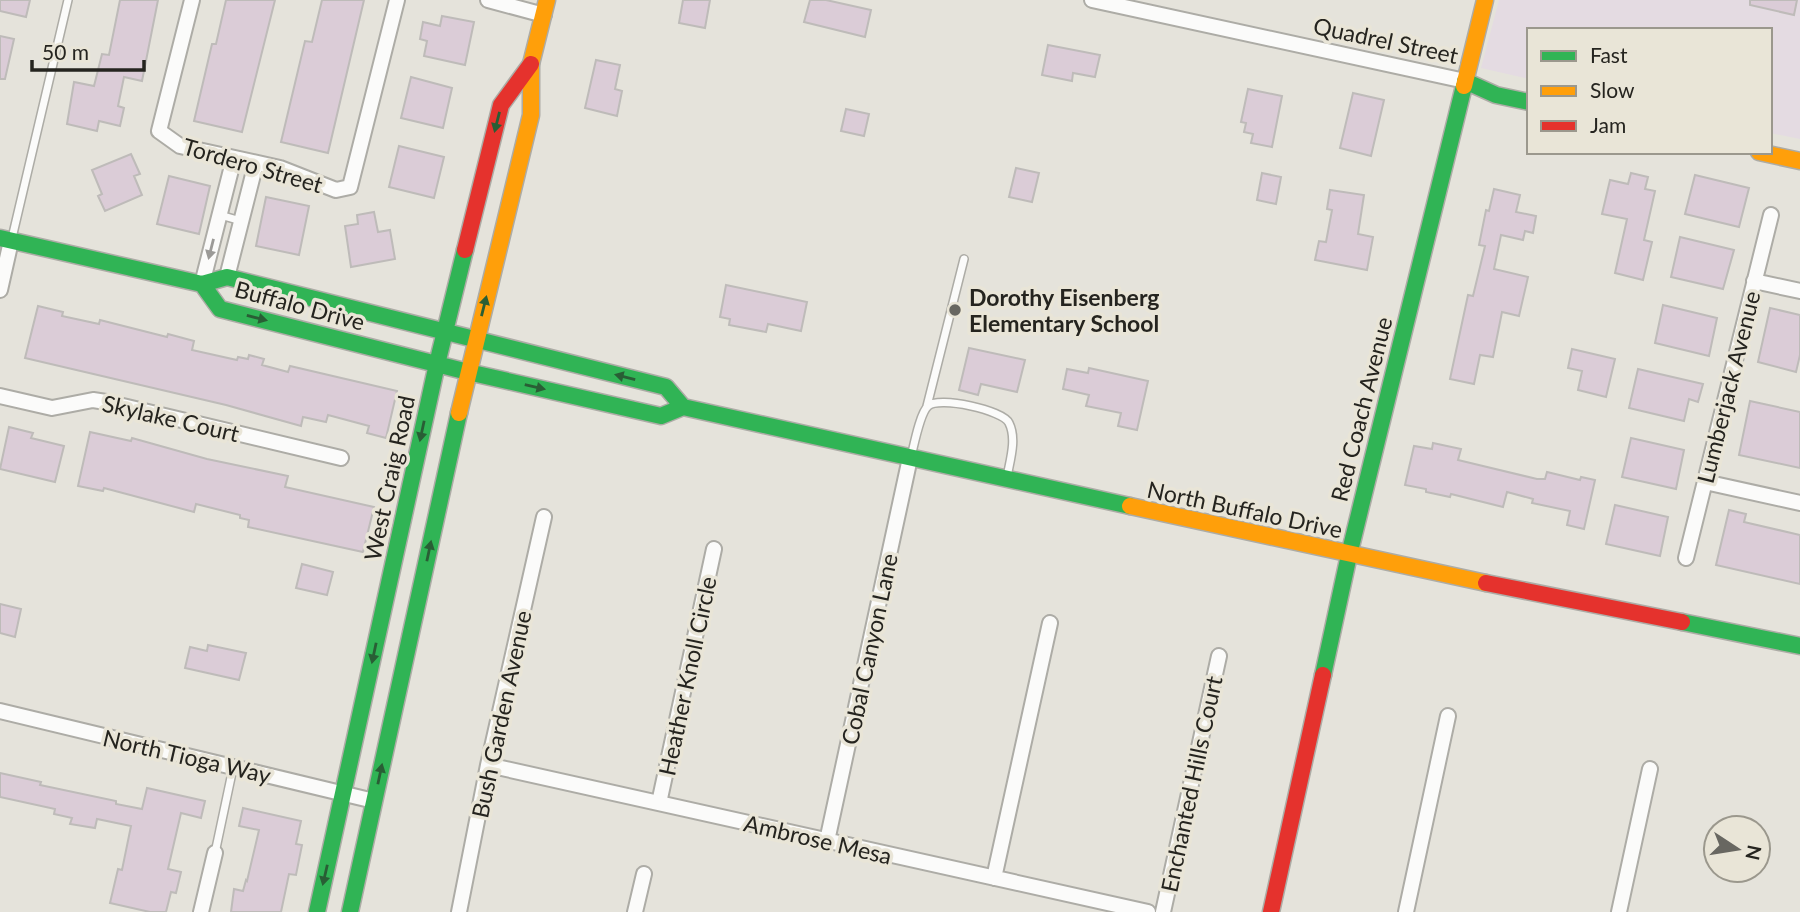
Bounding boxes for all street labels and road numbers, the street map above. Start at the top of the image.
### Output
street label: Quadrel Street [1311,11,1462,69]
street label: Tordero Street [180,132,327,199]
street label: Buffalo Drive [232,274,368,336]
street label: Lumberjack Avenue [1691,288,1765,486]
street label: Red Coach Avenue [1325,314,1397,504]
street label: Skylake Court [100,389,243,447]
street label: West Craig Road [358,393,420,563]
street label: North Buffalo Drive [1145,475,1345,543]
street label: Cobal Canyon Lane [835,551,903,747]
street label: Heather Knoll Circle [652,574,722,778]
street label: Bush Garden Avenue [465,608,537,820]
street label: Enchanted Hills Court [1154,673,1228,895]
street label: North Tioga Way [100,723,274,789]
street label: Ambrose Mesa [741,808,895,870]

